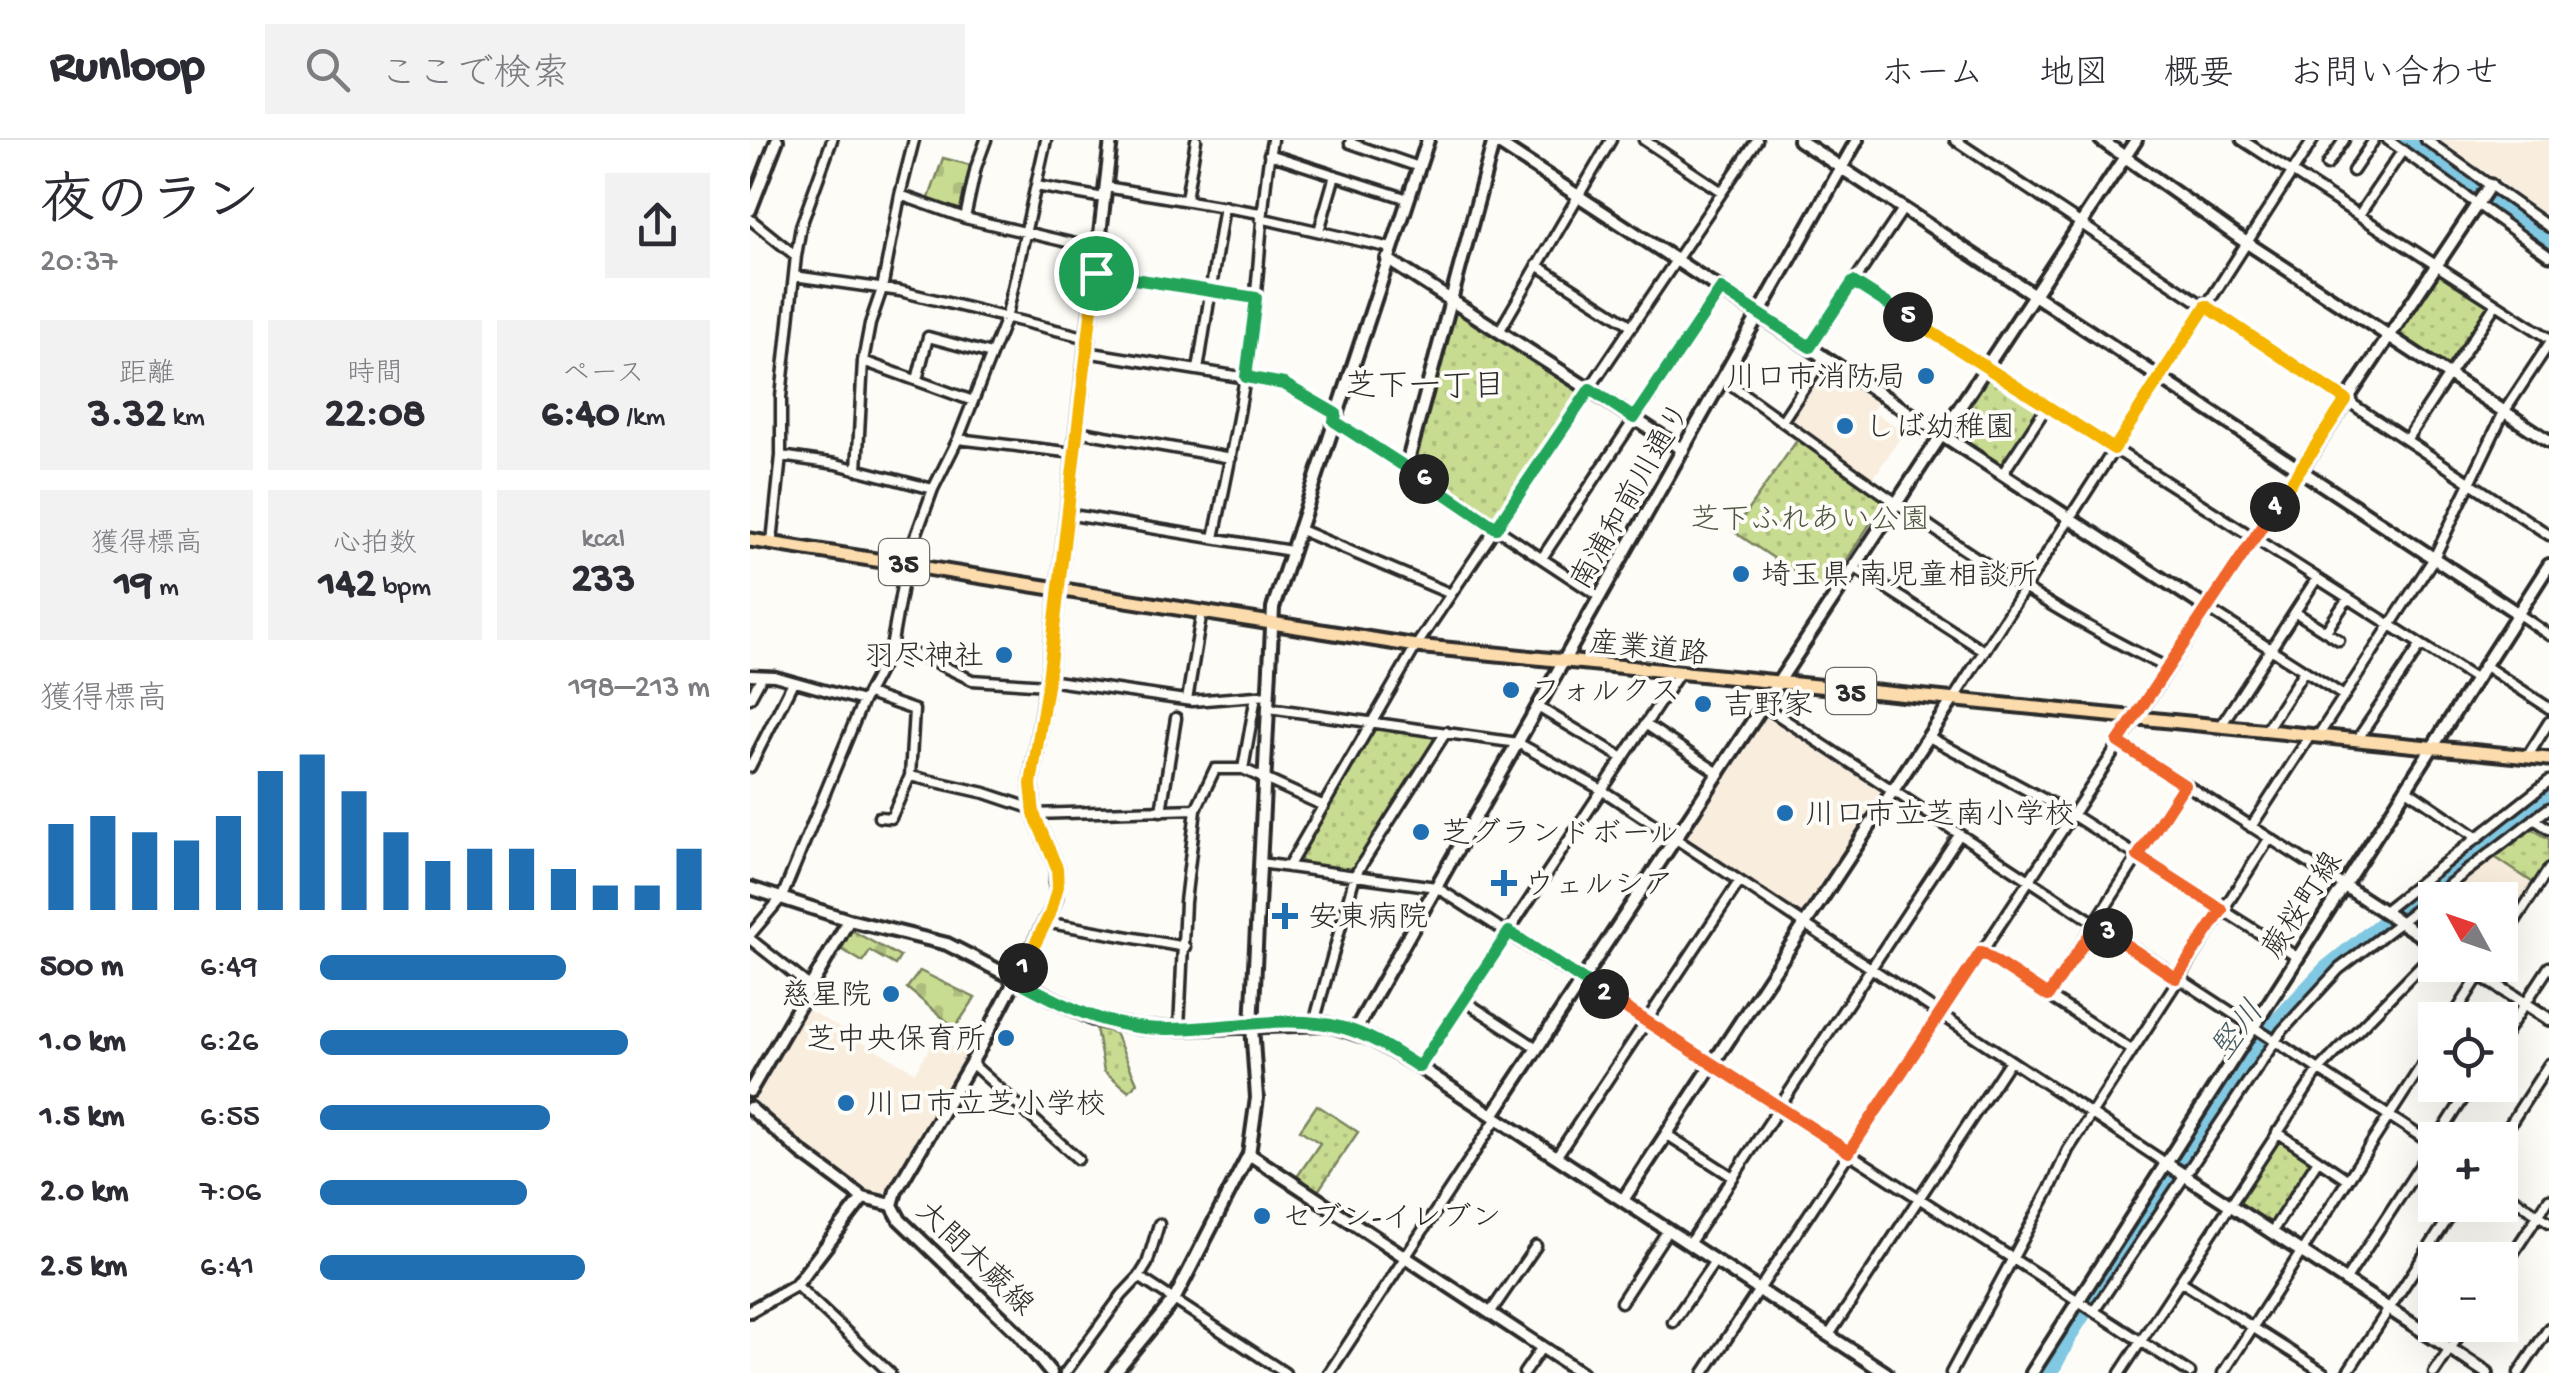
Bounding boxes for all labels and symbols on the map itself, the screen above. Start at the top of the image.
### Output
pin [1054,231,1139,316]
pin: 5 [1883,292,1933,342]
place label: 川口市消防局 [1726,362,1906,398]
marker: 川口市消防局 [1915,365,1937,387]
district label: 芝下一丁目 [1345,369,1505,408]
street label: 南浦和前川通り [1564,397,1701,597]
place label: しば幼稚園 [1865,412,2015,448]
marker: しば幼稚園 [1834,415,1856,437]
pin: 6 [1399,454,1449,504]
pin: 4 [2250,482,2300,532]
park label: 芝下ふれあい公園 [1690,504,1930,540]
road number: 35 [879,539,929,585]
place label: 埼玉県 南児童相談所 [1761,559,2038,596]
marker: 埼玉県 南児童相談所 [1730,563,1752,585]
street label: 産業道路 [1587,626,1710,675]
place label: 羽尽神社 [864,640,984,677]
marker: 羽尽神社 [993,644,1015,666]
road number: 35 [1826,668,1876,714]
place label: フォルクス [1531,677,1680,712]
marker: フォルクス [1500,679,1522,701]
place label: 吉野家 [1723,689,1813,726]
marker: 吉野家 [1692,693,1714,715]
place label: 川口市立芝南小学校 [1805,798,2075,835]
marker: 川口市立芝南小学校 [1774,802,1796,824]
place label: 芝グランドボール [1441,817,1679,854]
marker: 芝グランドボール [1410,821,1432,843]
street label: 蕨桜町線 [2256,846,2352,966]
place label: ウェルシア [1524,870,1674,905]
marker: ウェルシア [1493,872,1515,894]
north arrow [2418,882,2518,982]
place label: 安東病院 [1308,901,1428,938]
marker: 安東病院 [1272,903,1298,929]
pin: 3 [2083,908,2133,958]
pin: 1 [998,943,1048,993]
pin: 2 [1579,969,1629,1019]
place label: 慈星院 [781,979,871,1016]
marker: 慈星院 [880,983,902,1005]
water label: 竪川 [2206,995,2274,1069]
place label: 芝中央保育所 [806,1023,986,1060]
marker: 芝中央保育所 [995,1027,1017,1049]
place label: 川口市立芝小学校 [866,1089,1106,1125]
marker: 川口市立芝小学校 [835,1092,857,1114]
street label: 大間木蕨線 [907,1194,1040,1325]
place label: セブン-イレブン [1282,1202,1501,1238]
marker: セブン-イレブン [1251,1205,1273,1227]

